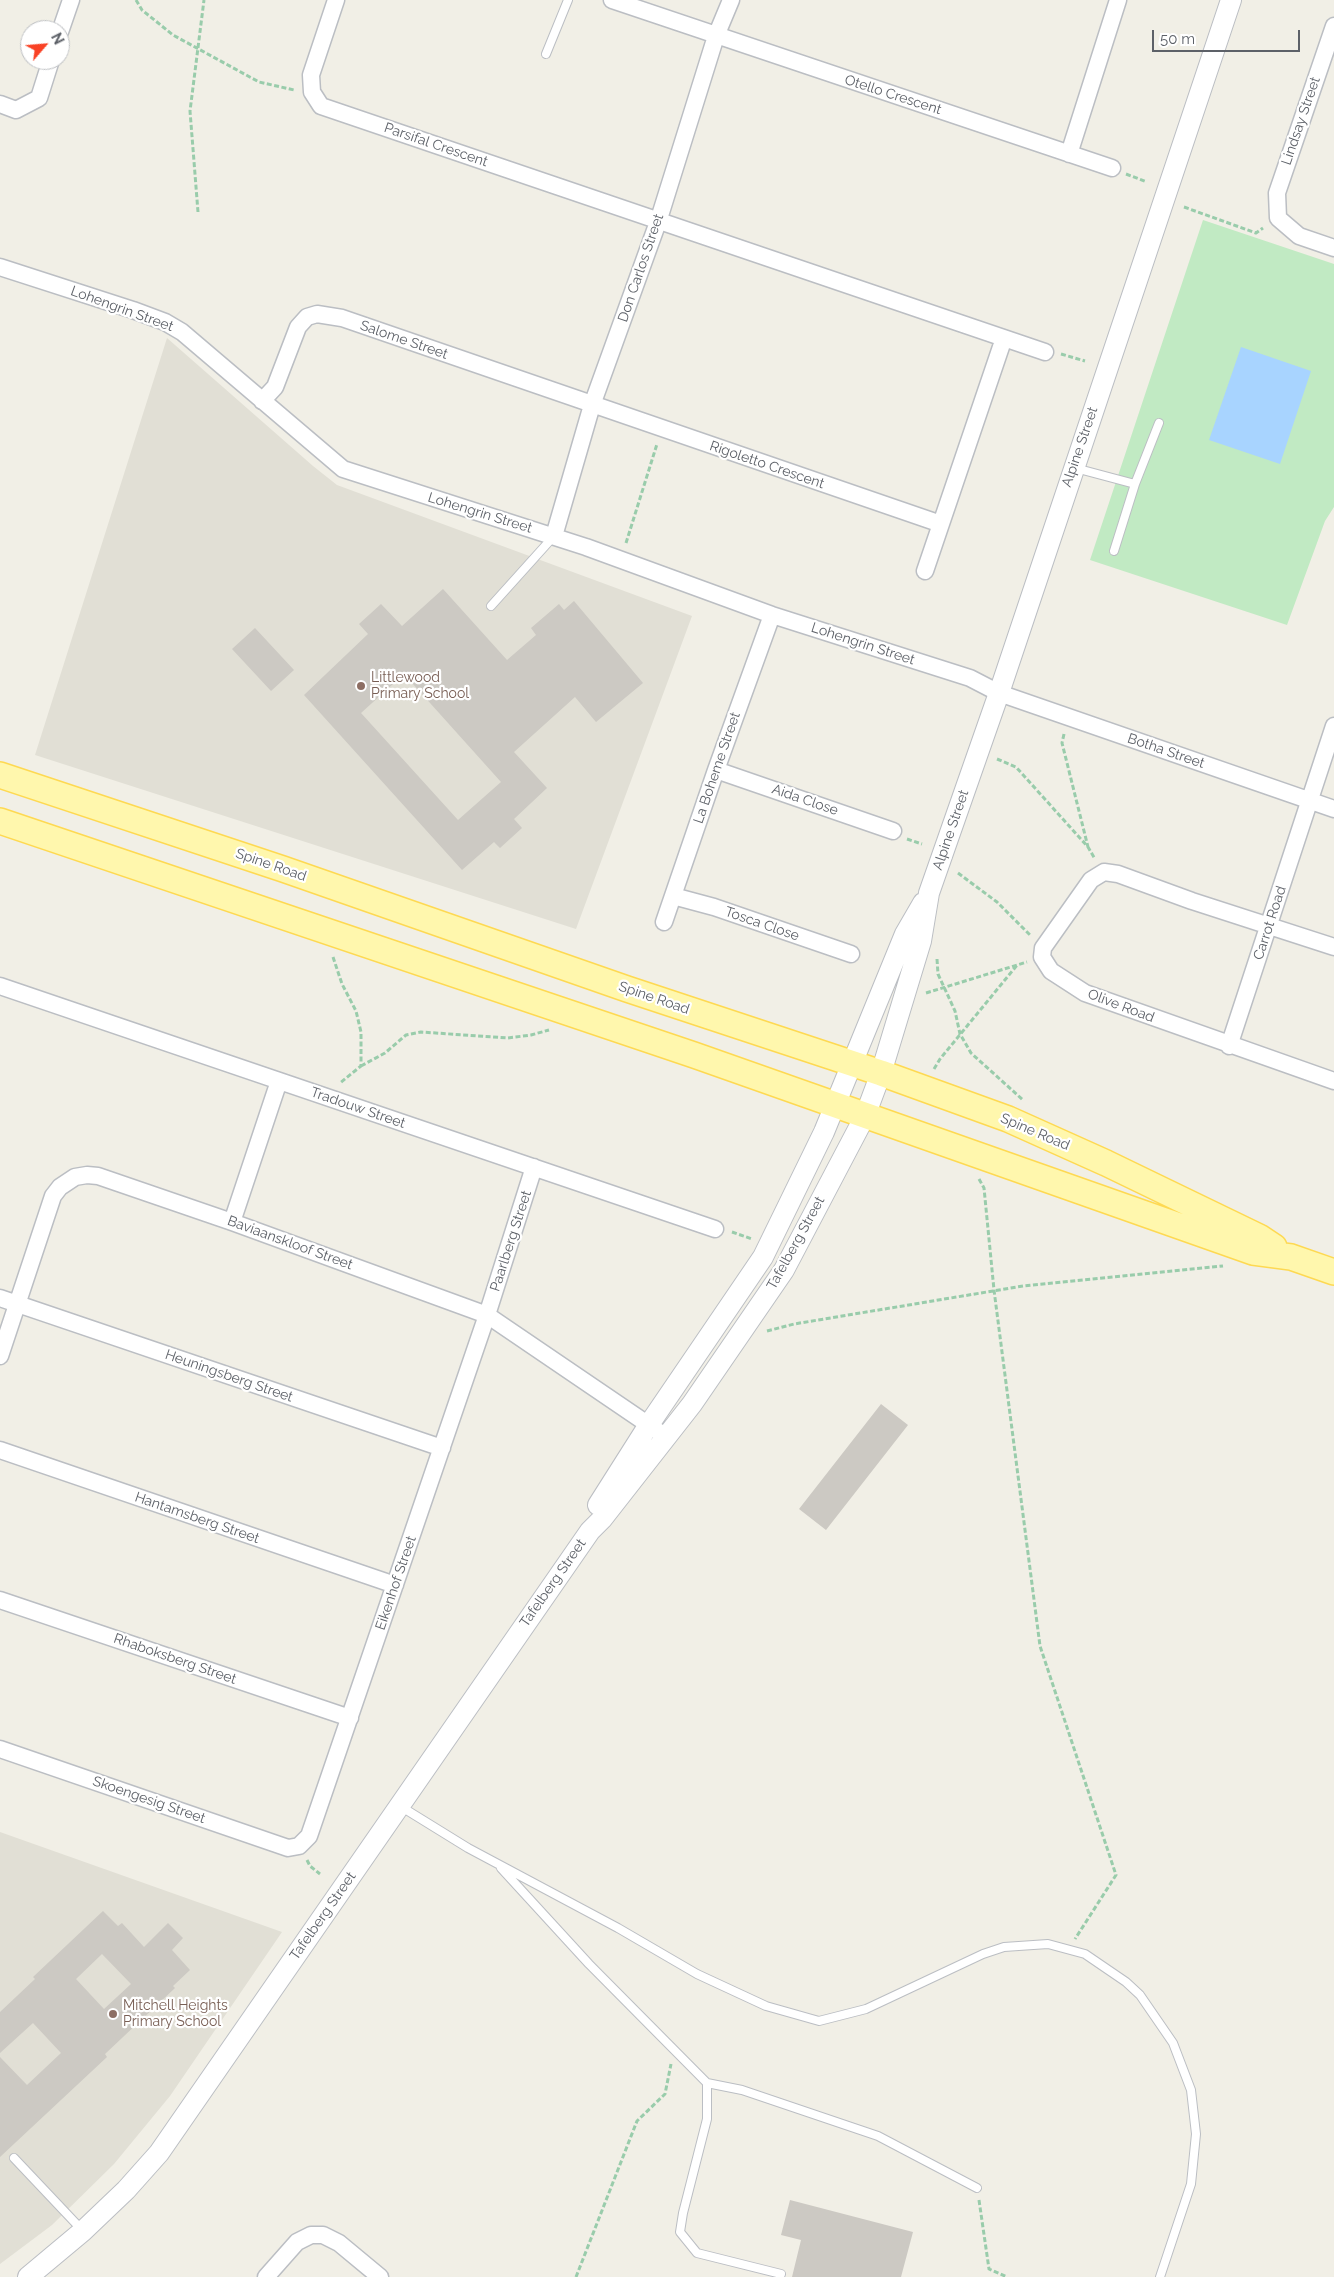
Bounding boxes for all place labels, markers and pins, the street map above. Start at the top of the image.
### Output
place label: Littlewood Primary School [371,670,469,702]
marker: Littlewood Primary School [355,680,367,692]
place label: Mitchell Heights Primary School [123,1998,228,2030]
marker: Mitchell Heights Primary School [107,2008,119,2020]

